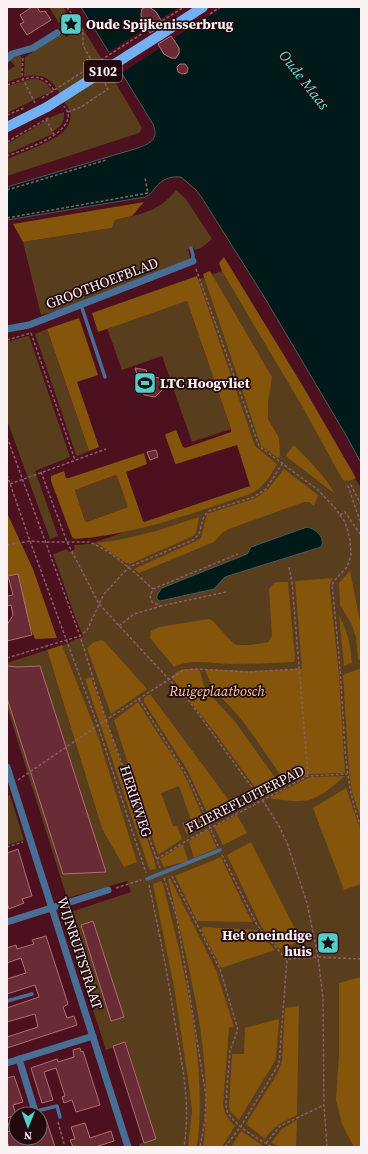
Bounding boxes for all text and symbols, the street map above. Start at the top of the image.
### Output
place icon: Oude Spijkenisserbrug [58,11,84,37]
place label: Oude Spijkenisserbrug [86,14,234,34]
water label: Oude Maas [274,45,335,114]
road number: S102 [84,60,122,82]
street label: GROOTHOEFBLAD [43,252,161,314]
sports icon: LTC Hoogvliet [132,370,158,396]
place label: LTC Hoogvliet [160,373,251,393]
park label: Ruigeplaatbosch [168,681,265,701]
street label: FLIEREFLUITERPAD [182,760,308,838]
street label: HERIKWEG [115,763,157,840]
street label: WIJNRUITSTRAAT [52,894,108,1012]
place label: Het oneindige huis [222,925,313,961]
place icon: Het oneindige huis [315,930,341,956]
north arrow [8,1106,48,1146]
text: N [24,1128,32,1143]

